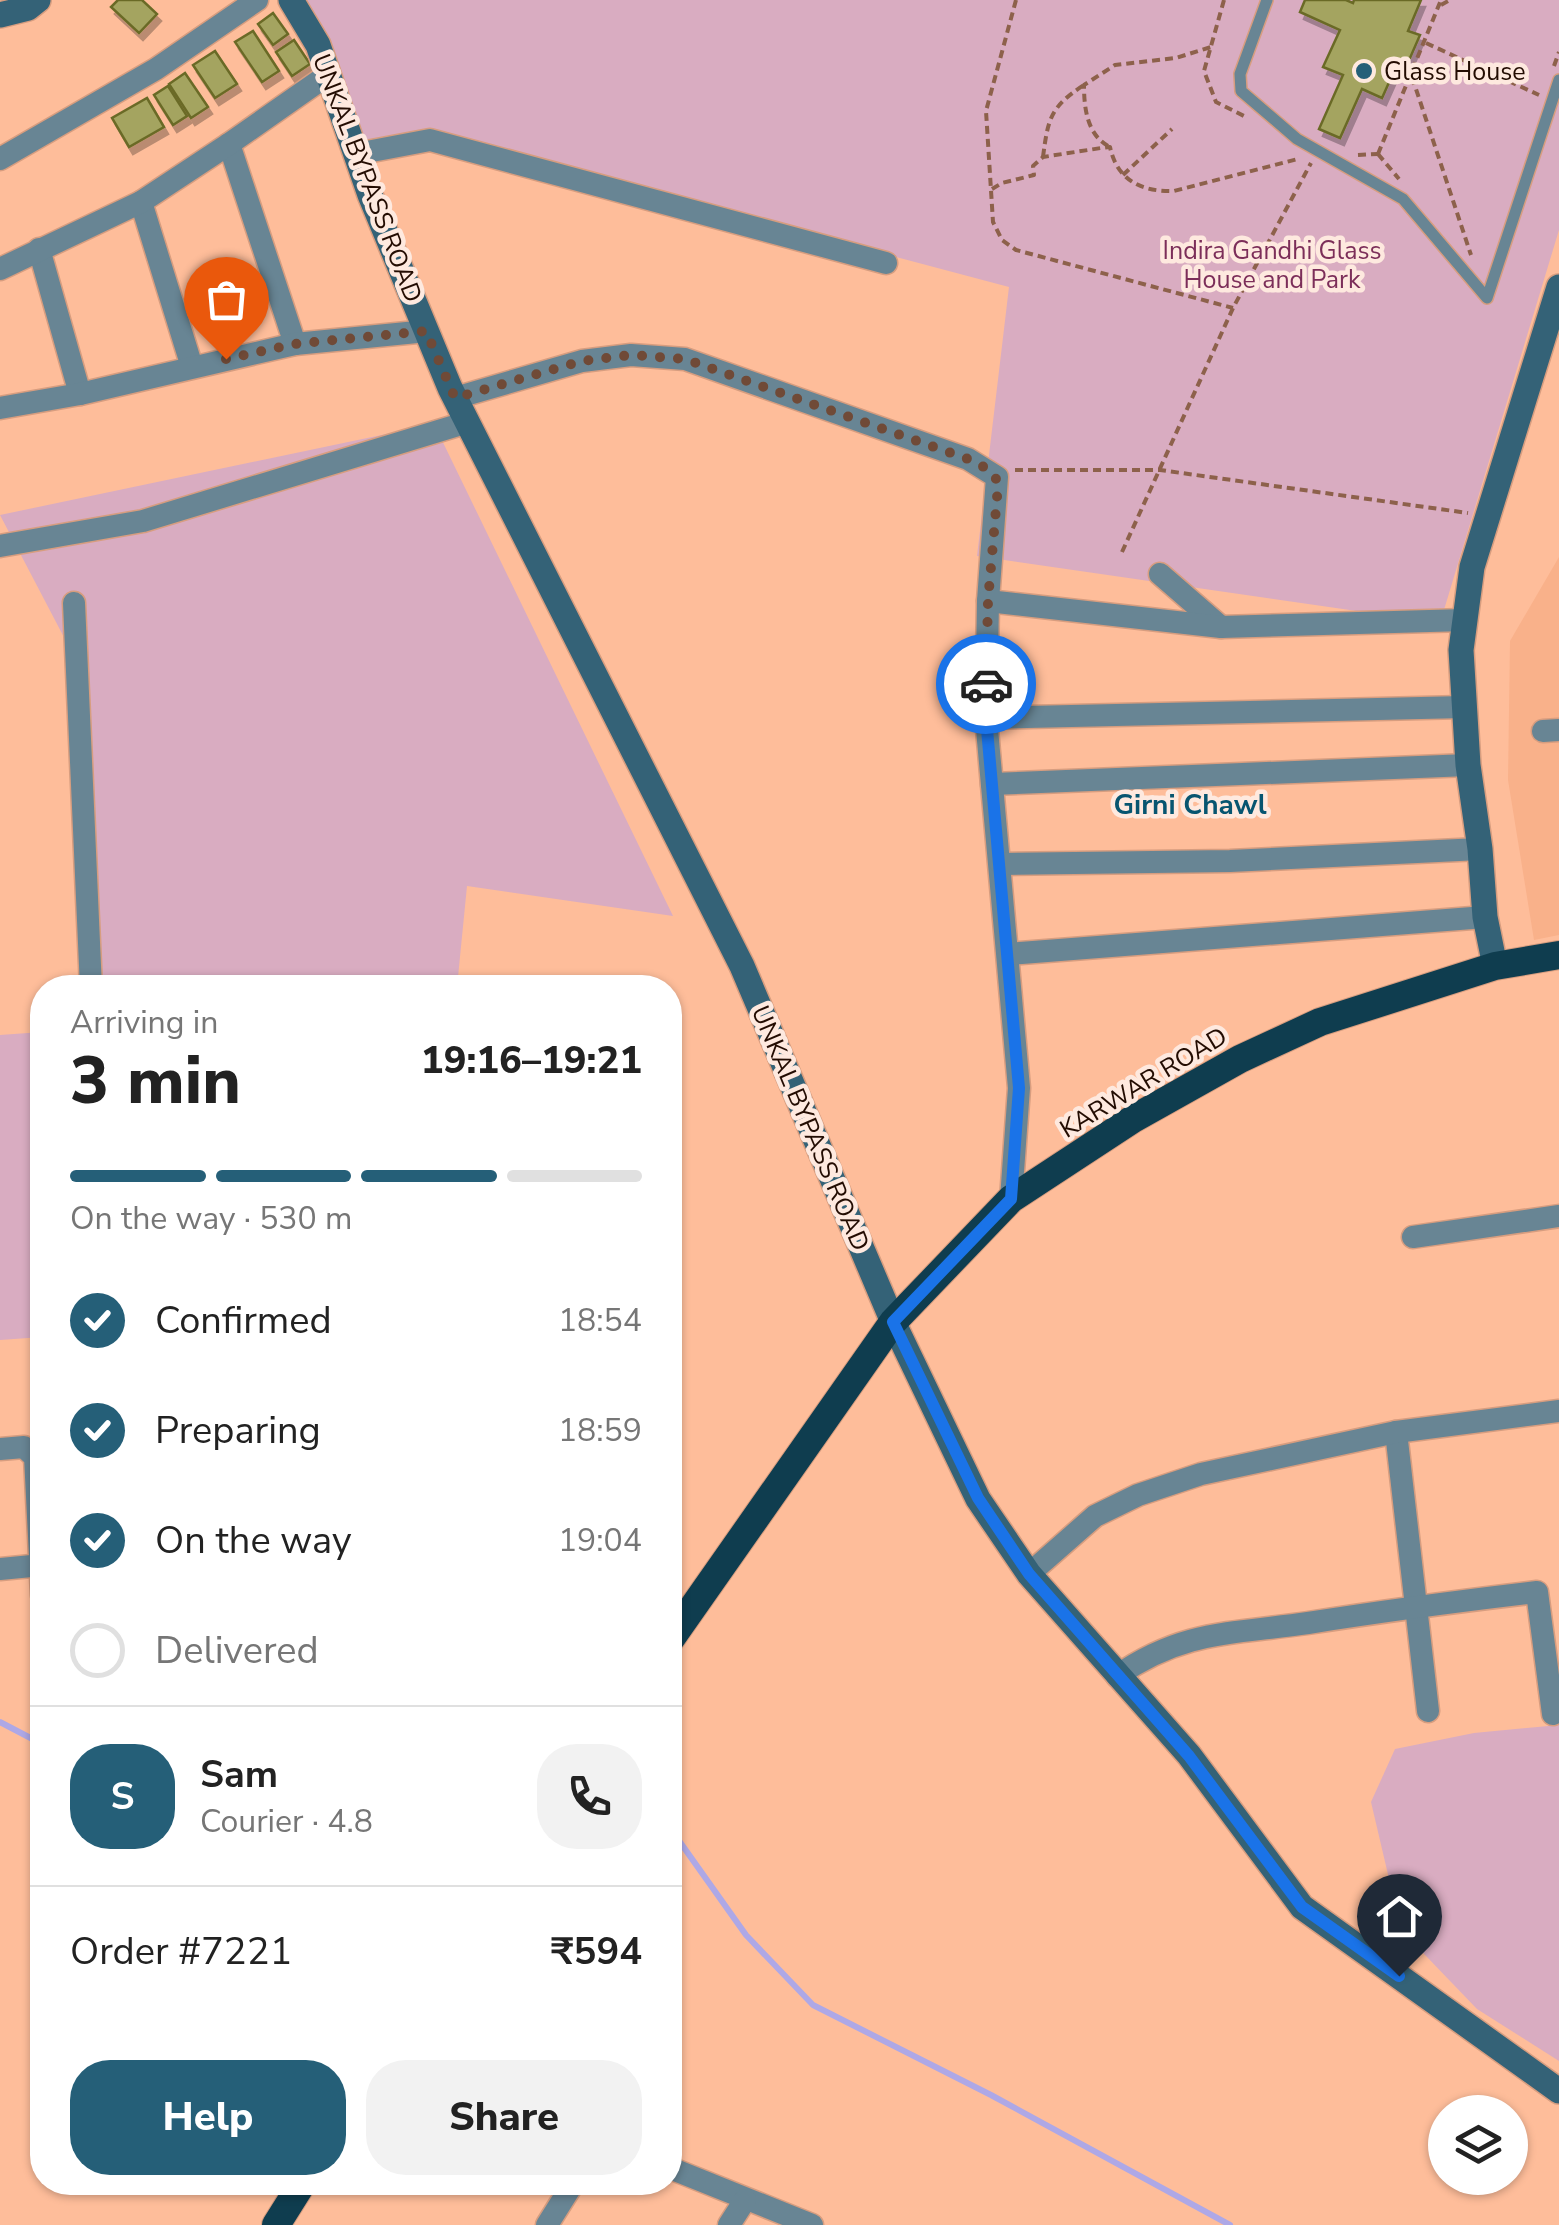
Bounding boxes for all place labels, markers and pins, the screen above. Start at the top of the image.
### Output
place label: Glass House [1384,55,1526,89]
marker: Glass House [1353,60,1375,82]
pin [184,257,269,360]
pin [1357,1874,1442,1977]

